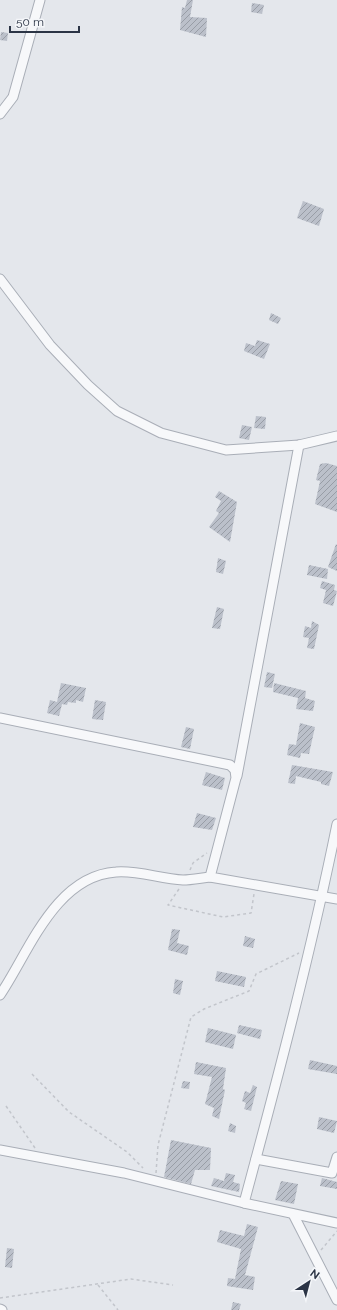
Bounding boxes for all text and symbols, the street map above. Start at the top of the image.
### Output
scale bar [10,8,79,34]
text: 50 m [16,15,44,29]
north arrow [289,1262,329,1302]
text: N [307,1267,322,1282]

